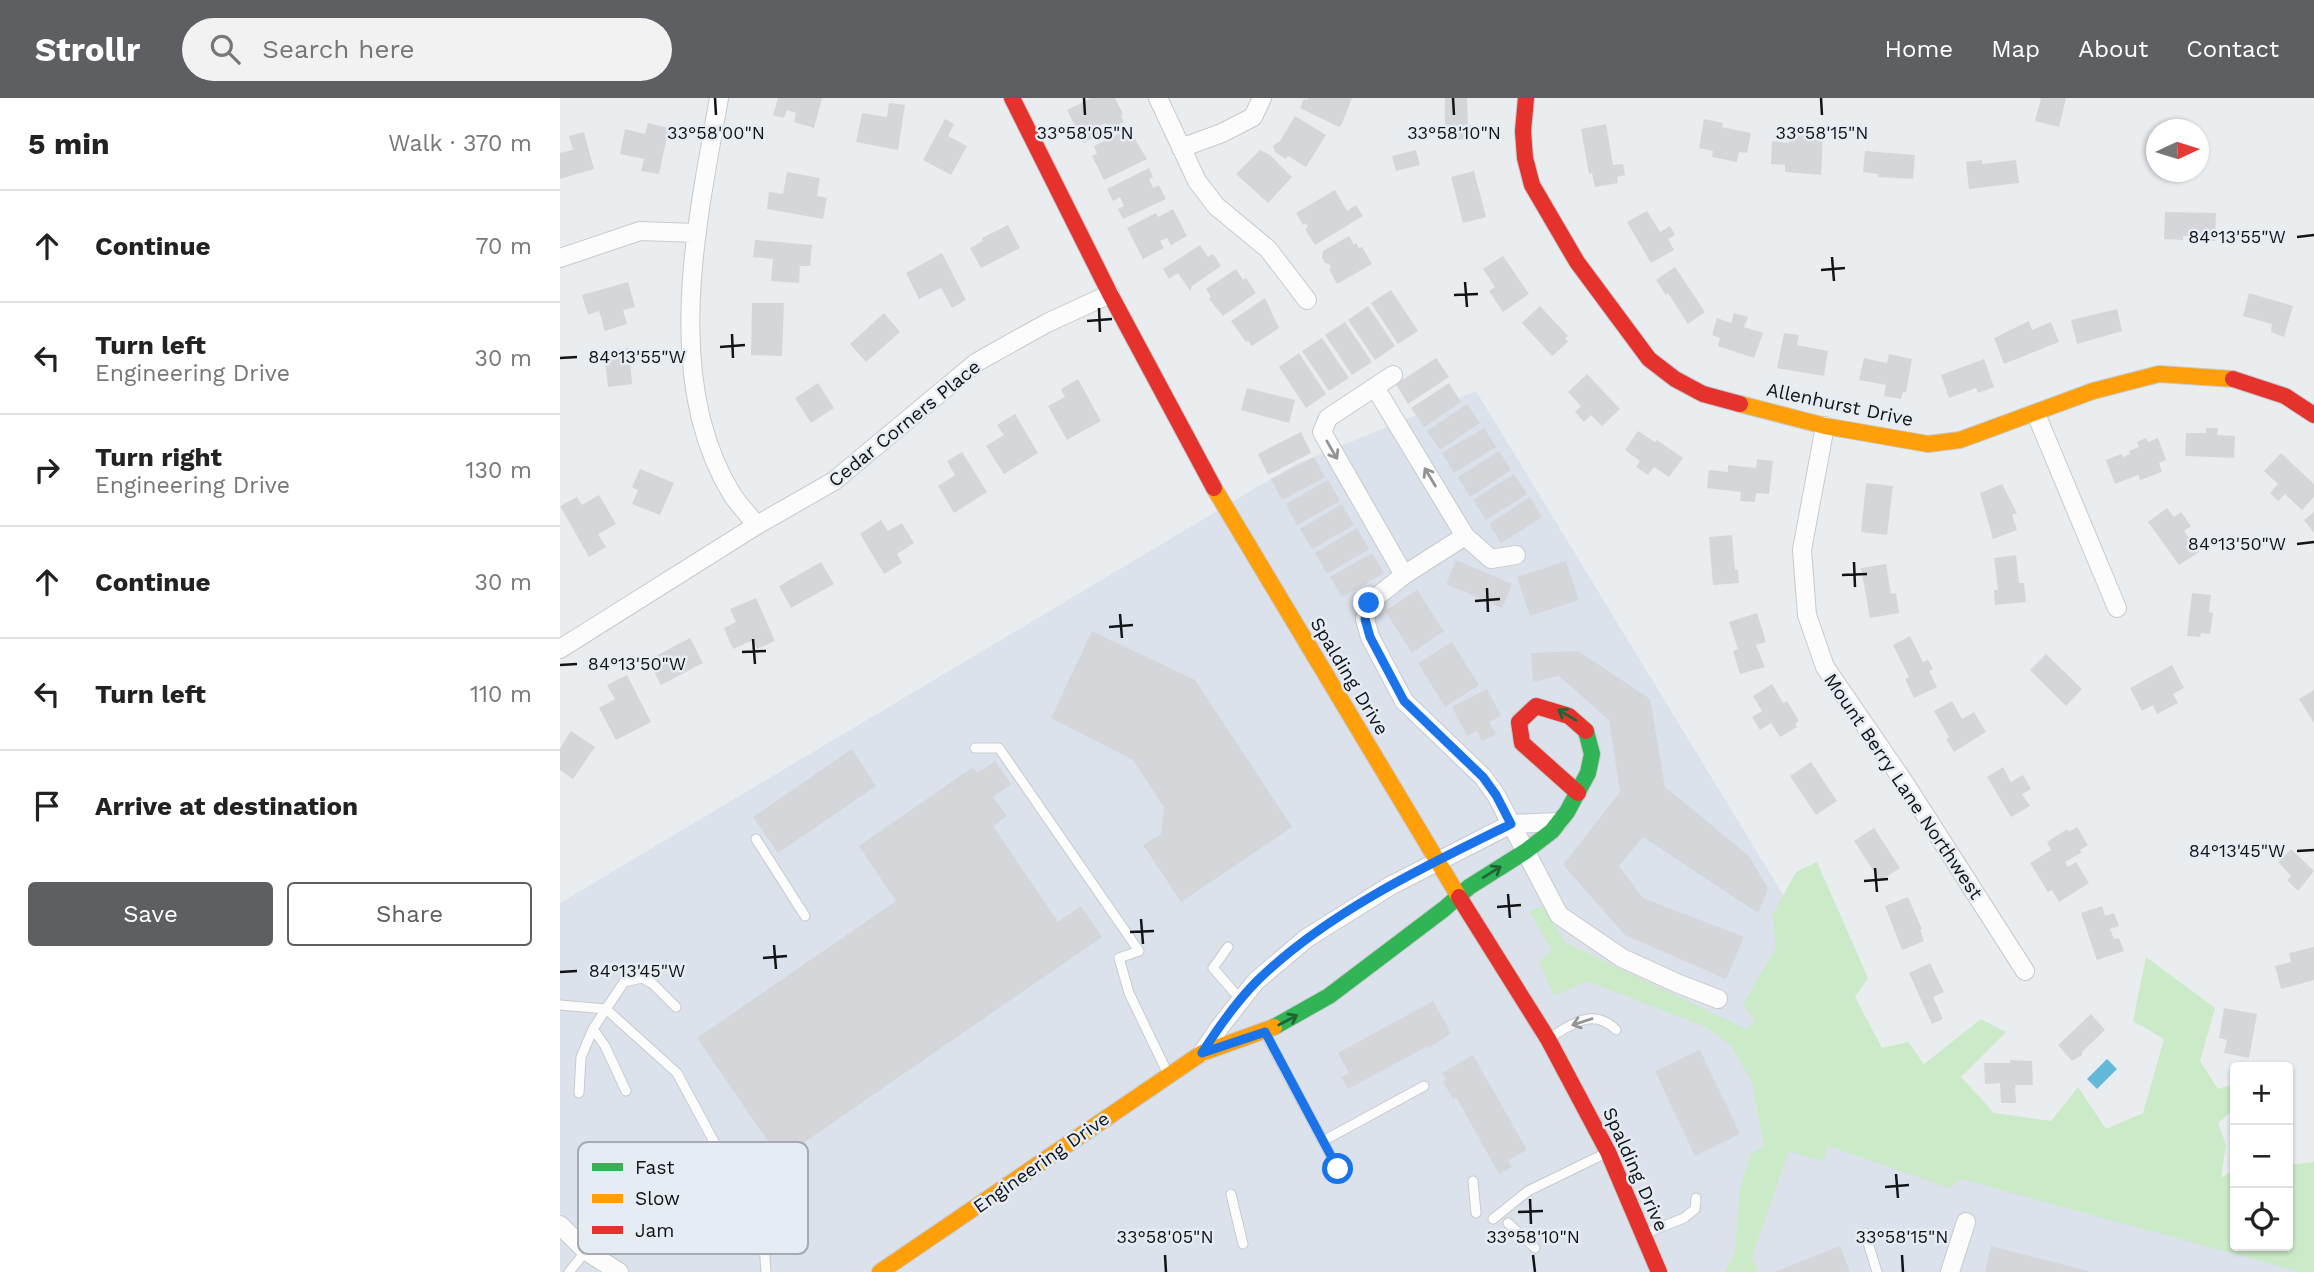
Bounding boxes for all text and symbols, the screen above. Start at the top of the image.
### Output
search box [182,18,672,81]
text: Strollr [35,30,140,69]
icon: search [206,30,244,68]
text: Search here [262,34,415,64]
text: Home [1885,35,1953,63]
text: Map [1991,35,2040,63]
text: About [2078,35,2148,63]
text: Contact [2186,35,2279,63]
north arrow [2146,119,2209,182]
text: 33°58'00"N [667,122,765,143]
text: 33°58'05"N [1036,122,1134,143]
text: 33°58'10"N [1407,122,1501,143]
text: 33°58'15"N [1775,122,1869,143]
text: 5 min [28,126,110,161]
text: Walk · 370 m [388,130,532,157]
text: 84°13'55"W [2188,226,2286,247]
icon: ahead [28,227,66,265]
text: Continue [95,231,211,261]
text: 70 m [475,233,532,260]
text: Turn left [95,330,206,360]
icon: left [28,339,66,377]
text: 30 m [475,345,532,372]
text: 84°13'55"W [588,346,686,367]
street label: Cedar Corners Place [824,355,985,492]
text: Engineering Drive [95,360,290,387]
street label: Allenhurst Drive [1764,378,1915,431]
one-way arrow [1325,440,1339,460]
text: Turn right [95,442,222,472]
icon: right [28,451,66,489]
text: 130 m [466,457,532,484]
one-way arrow [1423,468,1437,488]
text: Engineering Drive [95,472,290,499]
text: 84°13'50"W [2188,533,2286,554]
icon: ahead [28,563,66,601]
text: Continue [95,567,211,597]
text: 30 m [475,569,532,596]
route end [1353,587,1384,618]
street label: Spalding Drive [1305,613,1394,739]
text: 84°13'50"W [588,653,686,674]
street label: Mount Berry Lane Northwest [1819,669,1988,904]
icon: left [28,675,66,713]
text: Turn left [95,679,206,709]
text: 110 m [470,681,532,708]
one-way arrow [1557,708,1577,722]
icon: arrive [28,787,66,825]
text: Arrive at destination [95,791,358,821]
text: 84°13'45"W [2189,840,2285,861]
one-way arrow [1481,865,1501,879]
button: Save [28,882,273,946]
button: Share [287,882,532,946]
text: 84°13'45"W [589,960,685,981]
one-way arrow [1277,1012,1298,1026]
one-way arrow [1572,1016,1594,1029]
map controls [2230,1062,2293,1251]
button: + [2230,1062,2293,1125]
street label: Spalding Drive [1598,1104,1673,1235]
street label: Engineering Drive [969,1107,1114,1218]
button: − [2230,1125,2293,1188]
legend [578,1142,808,1254]
route start [1322,1153,1353,1184]
text: Fast [635,1156,674,1179]
text: Slow [635,1187,680,1210]
button: locate [2230,1188,2293,1251]
text: Jam [635,1219,674,1242]
text: 33°58'05"N [1116,1226,1214,1247]
text: 33°58'10"N [1486,1226,1580,1247]
text: 33°58'15"N [1855,1226,1949,1247]

